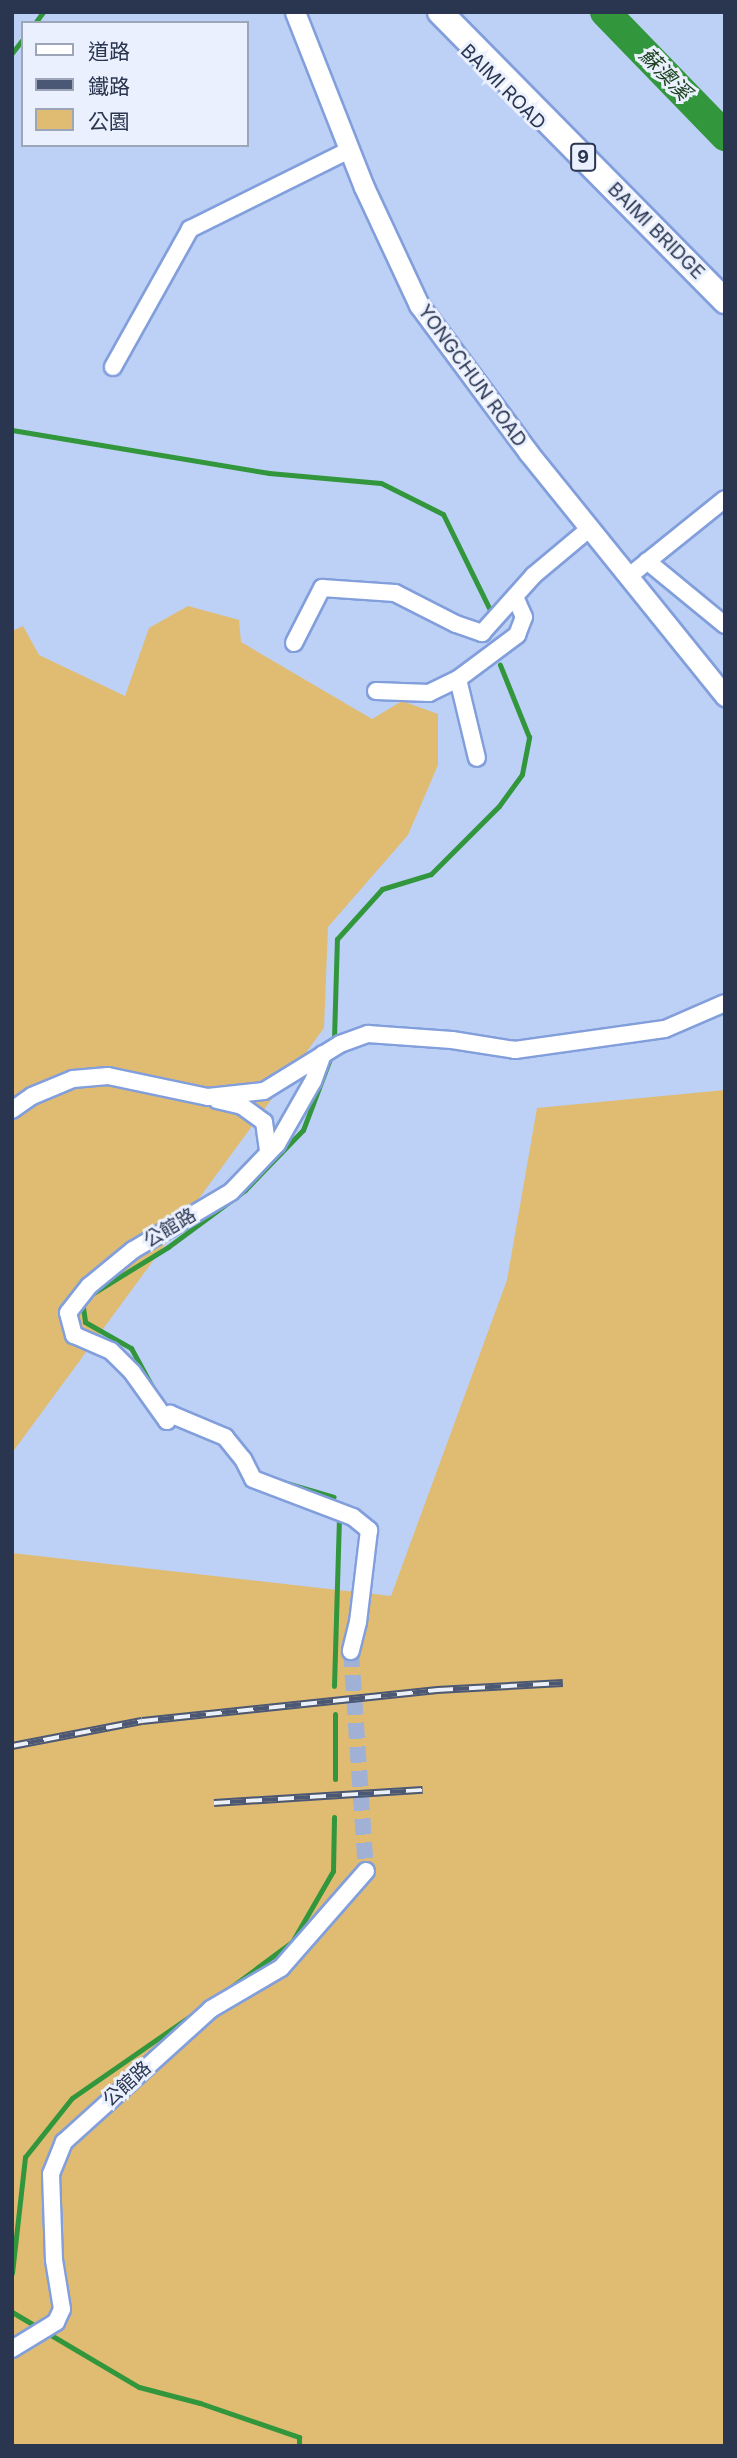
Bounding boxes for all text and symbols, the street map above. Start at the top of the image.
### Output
legend [21,21,248,147]
text: 道路 [88,39,130,64]
street label: BAIMI ROAD [456,40,550,134]
water label: 蘇澳溪 [634,43,696,105]
text: 鐵路 [88,74,130,99]
text: 公園 [88,109,130,134]
road number: 9 [569,142,597,172]
street label: BAIMI BRIDGE [603,178,709,284]
street label: YONGCHUN ROAD [413,301,531,451]
street label: 公館路 [140,1204,200,1252]
street label: 公館路 [98,2056,156,2112]

